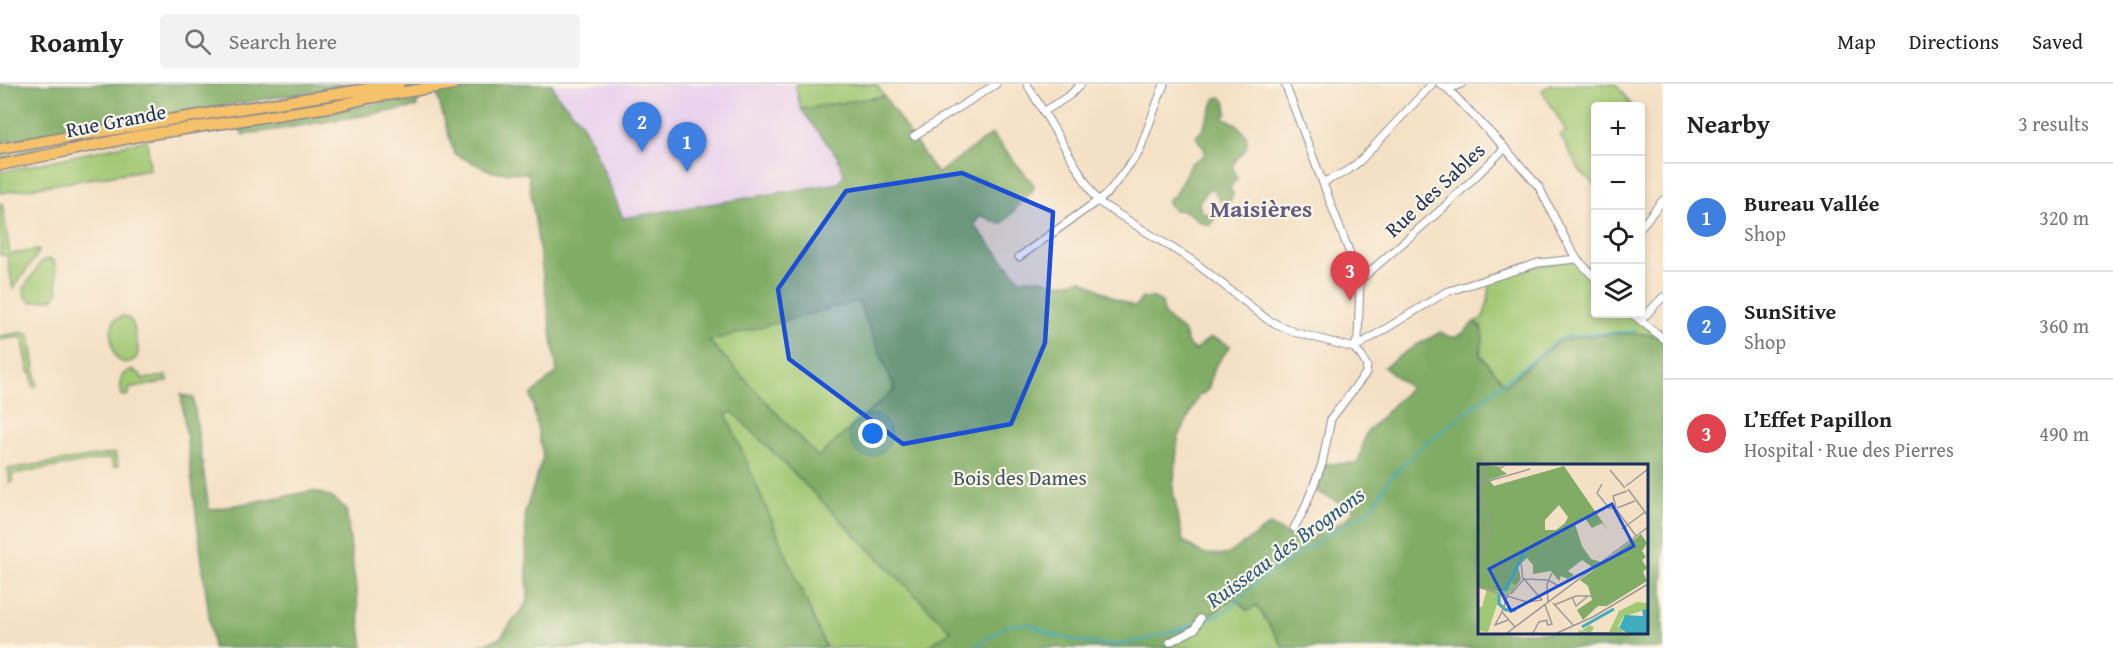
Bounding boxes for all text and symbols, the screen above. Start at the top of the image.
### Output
search box [160,14,580,68]
text: Roamly [30,21,124,62]
icon: search [181,25,214,58]
text: Search here [229,25,337,57]
text: Map [1837,26,1876,57]
text: Directions [1909,26,1999,57]
text: Saved [2032,26,2083,57]
street label: Rue Grande [63,96,169,145]
map controls [1591,102,1645,318]
button: + [1591,102,1645,156]
pin: 2 [622,103,662,152]
text: Nearby [1687,104,1770,143]
text: 3 results [2018,109,2089,138]
pin: 1 [668,122,706,172]
street label: Rue des Sables [1378,135,1492,244]
button: − [1591,156,1645,210]
text: Bureau Vallée [1744,187,1880,219]
district label: Maisières [1210,191,1312,226]
text: 1 [1701,203,1712,232]
text: 320 m [2039,203,2089,232]
button: locate [1591,210,1645,264]
text: Shop [1744,219,1786,248]
pin: 3 [1330,252,1370,301]
button: layers [1591,264,1645,318]
text: SunSitive [1744,295,1836,327]
text: 2 [1701,311,1712,340]
text: 360 m [2039,311,2089,340]
text: Shop [1744,327,1786,356]
text: L’Effet Papillon [1744,403,1892,435]
your location [858,419,887,448]
text: 3 [1701,419,1712,448]
text: 490 m [2039,419,2089,448]
text: Hospital · Rue des Pierres [1744,435,1954,464]
park label: Bois des Dames [953,462,1087,493]
inset map [1478,464,1648,633]
water label: Ruisseau des Brognons [1198,478,1371,616]

